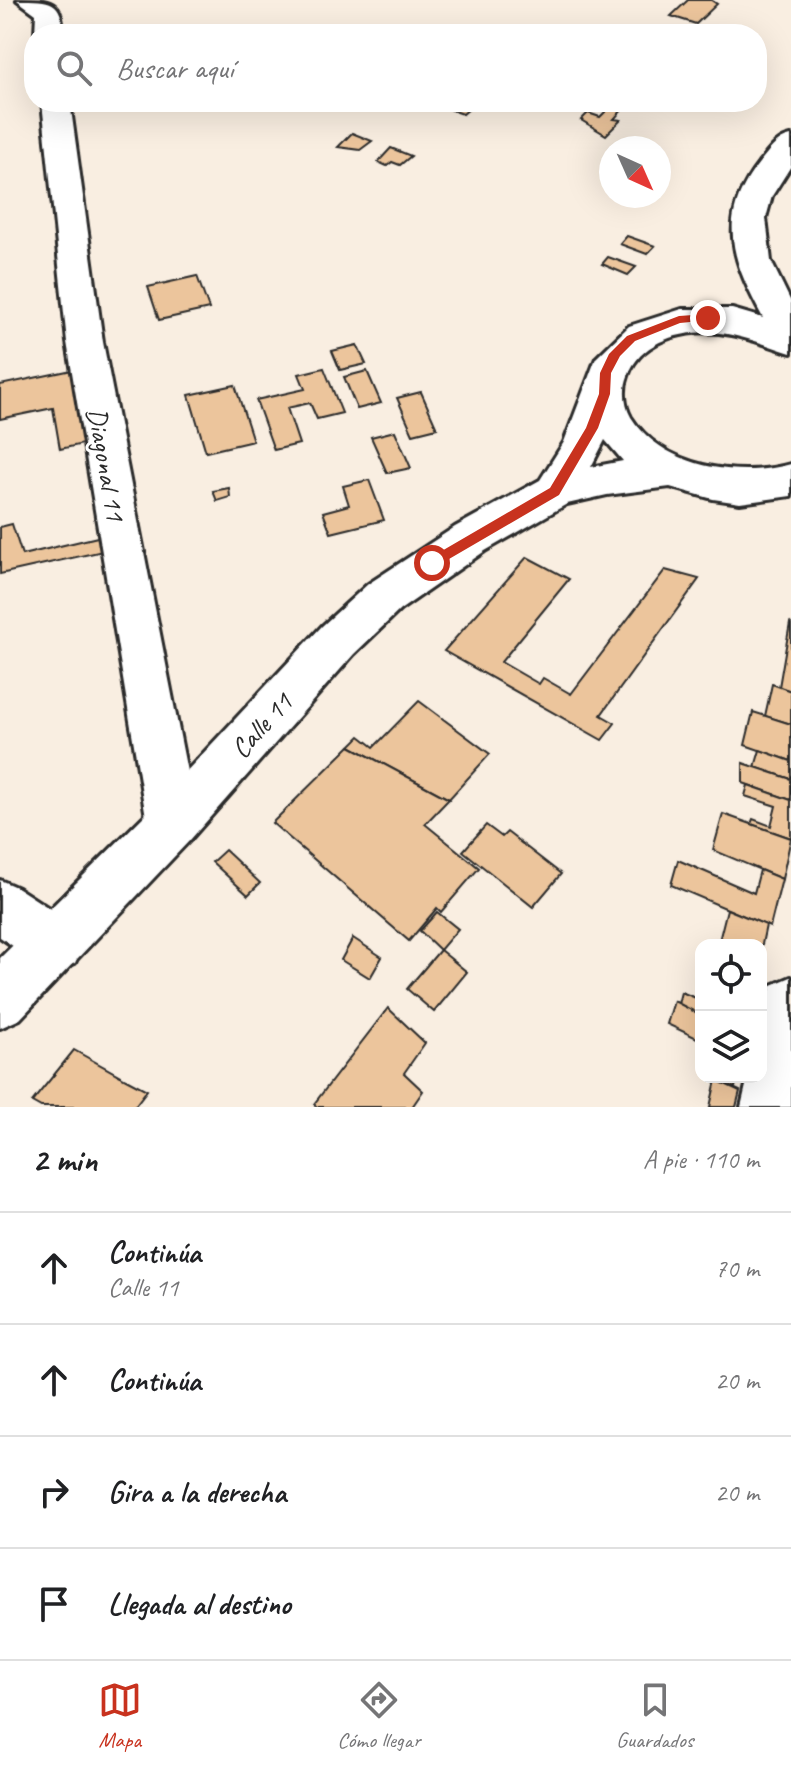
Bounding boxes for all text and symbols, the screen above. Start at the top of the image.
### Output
search box [24,24,767,112]
icon: search [52,46,96,90]
text: Buscar aquí [116,49,234,87]
north arrow [599,136,671,208]
route end [690,300,726,336]
street label: Diagonal 11 [79,405,134,525]
route start [414,545,450,581]
street label: Calle 11 [223,684,301,765]
map controls [695,939,767,1083]
button: locate [695,939,767,1011]
button: layers [695,1011,767,1083]
text: 2 min [32,1138,97,1181]
text: A pie · 110 m [643,1143,759,1176]
text: Continúa [108,1233,201,1271]
icon: ahead [32,1246,76,1290]
text: 70 m [715,1252,759,1285]
text: Calle 11 [108,1271,179,1304]
icon: ahead [32,1358,76,1402]
text: Continúa [108,1361,201,1399]
text: 20 m [715,1364,759,1397]
icon: right [32,1470,76,1514]
text: Gira a la derecha [108,1473,286,1511]
text: 20 m [715,1476,759,1509]
icon: arrive [32,1582,76,1626]
text: Llegada al destino [108,1585,291,1623]
tab: Mapa [98,1678,142,1754]
tab: Cómo llegar [337,1678,421,1754]
tab: Guardados [616,1678,693,1754]

